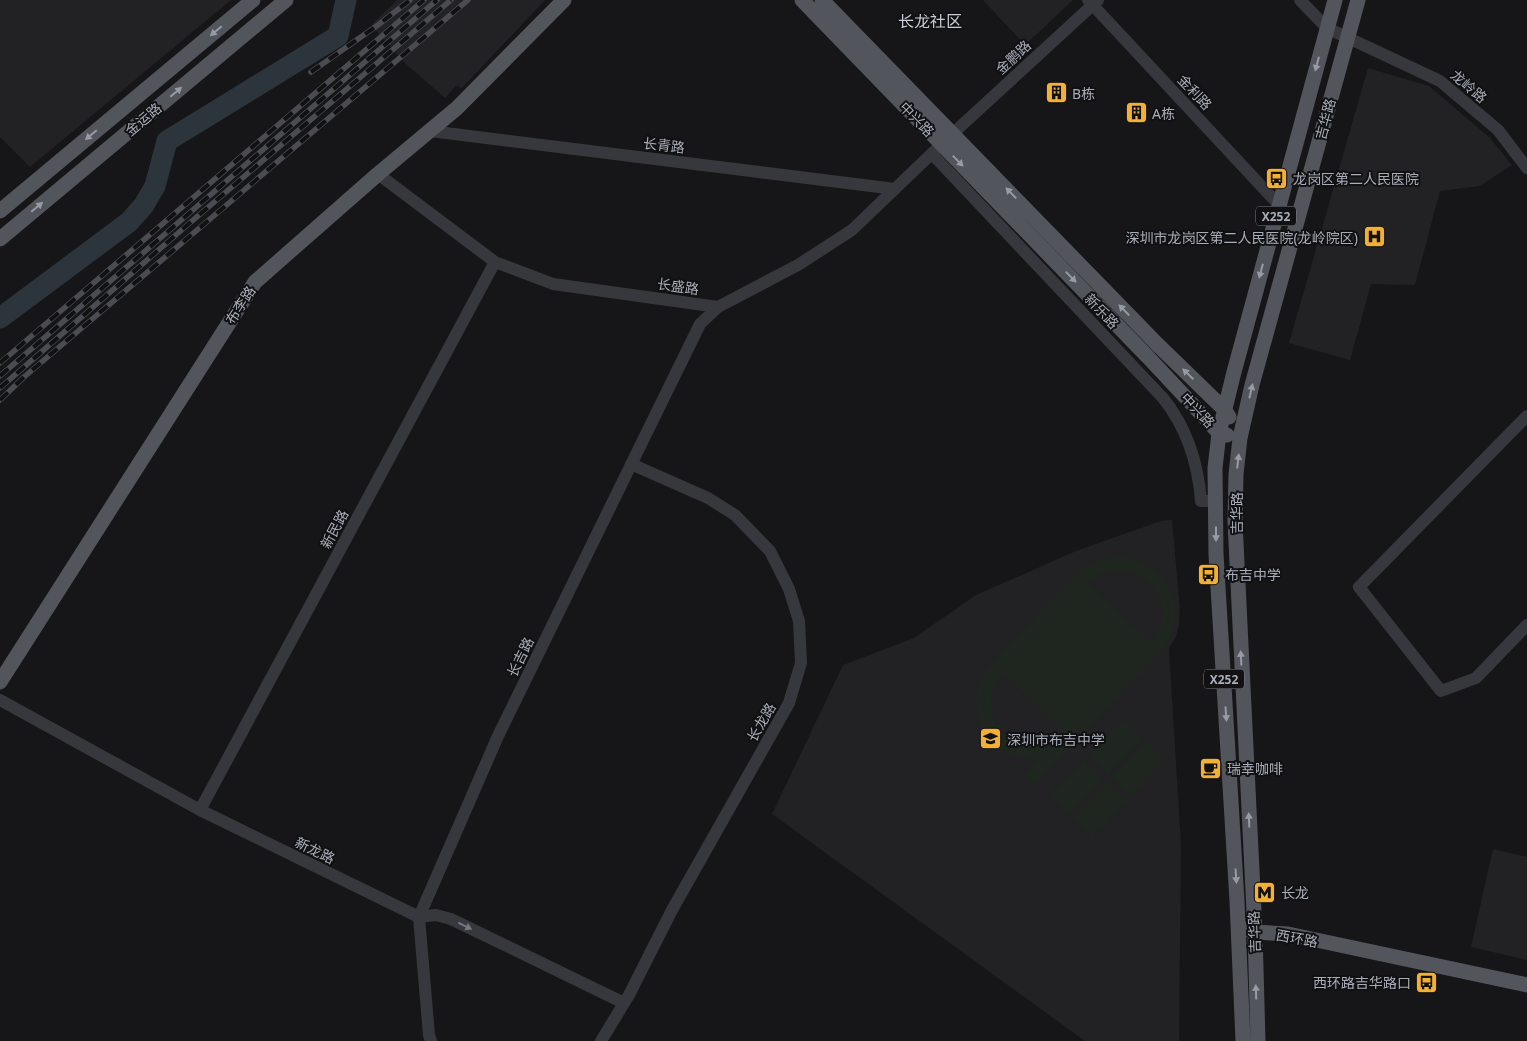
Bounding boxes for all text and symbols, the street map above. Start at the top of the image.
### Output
district label: 长龙社区 [898,10,962,32]
one-way arrow [210,26,223,37]
street label: 金鹏路 [991,36,1035,78]
one-way arrow [1313,57,1321,72]
street label: 龙岭路 [1447,65,1491,107]
street label: 金利路 [1174,70,1216,114]
building icon: B栋 [1044,81,1068,105]
place label: B栋 [1072,84,1095,103]
one-way arrow [169,87,182,98]
street label: 吉华路 [1310,96,1340,142]
street label: 中兴路 [896,97,938,141]
street label: 金运路 [121,98,165,140]
building icon: A栋 [1124,101,1148,125]
place label: A栋 [1152,104,1175,123]
one-way arrow [85,129,97,140]
street label: 长青路 [642,133,686,157]
one-way arrow [951,154,963,166]
bus stop icon: 龙岗区第二人民医院 [1265,166,1289,190]
place label: 龙岗区第二人民医院 [1293,169,1419,188]
one-way arrow [1005,188,1017,200]
one-way arrow [30,202,43,213]
road number: X252 [1256,207,1296,226]
hospital icon: 深圳市龙岗区第二人民医院(龙岭院区) [1362,225,1386,249]
place label: 深圳市龙岗区第二人民医院(龙岭院区) [1126,228,1358,247]
one-way arrow [1257,264,1265,279]
one-way arrow [1065,271,1077,283]
street label: 长盛路 [656,274,700,298]
street label: 布李路 [221,282,259,328]
street label: 新乐路 [1081,289,1123,333]
one-way arrow [1118,304,1130,316]
one-way arrow [1182,368,1194,380]
one-way arrow [1247,383,1255,398]
street label: 中兴路 [1177,388,1219,432]
one-way arrow [1234,452,1242,468]
street label: 吉华路 [1227,492,1246,534]
street label: 新民路 [316,506,352,552]
one-way arrow [1212,526,1220,542]
bus stop icon: 布吉中学 [1197,562,1221,586]
place label: 布吉中学 [1225,565,1281,584]
street label: 长吉路 [502,634,538,680]
one-way arrow [1237,650,1245,666]
road number: X252 [1204,670,1244,689]
street label: 长龙路 [742,699,780,745]
one-way arrow [1222,706,1230,722]
school or university icon: 深圳市布吉中学 [979,727,1003,751]
place label: 深圳市布吉中学 [1007,730,1105,749]
cafe icon: 瑞幸咖啡 [1199,756,1223,780]
place label: 瑞幸咖啡 [1227,759,1283,778]
one-way arrow [1245,812,1253,828]
street label: 新龙路 [292,832,338,868]
one-way arrow [1232,868,1240,884]
metro station icon: 长龙 [1253,880,1277,904]
place label: 长龙 [1281,883,1309,902]
street label: 吉华路 [1244,911,1264,953]
one-way arrow [458,922,472,930]
street label: 西环路 [1275,925,1319,951]
bus stop icon: 西环路吉华路口 [1415,970,1439,994]
place label: 西环路吉华路口 [1313,973,1411,992]
one-way arrow [1252,984,1260,1000]

